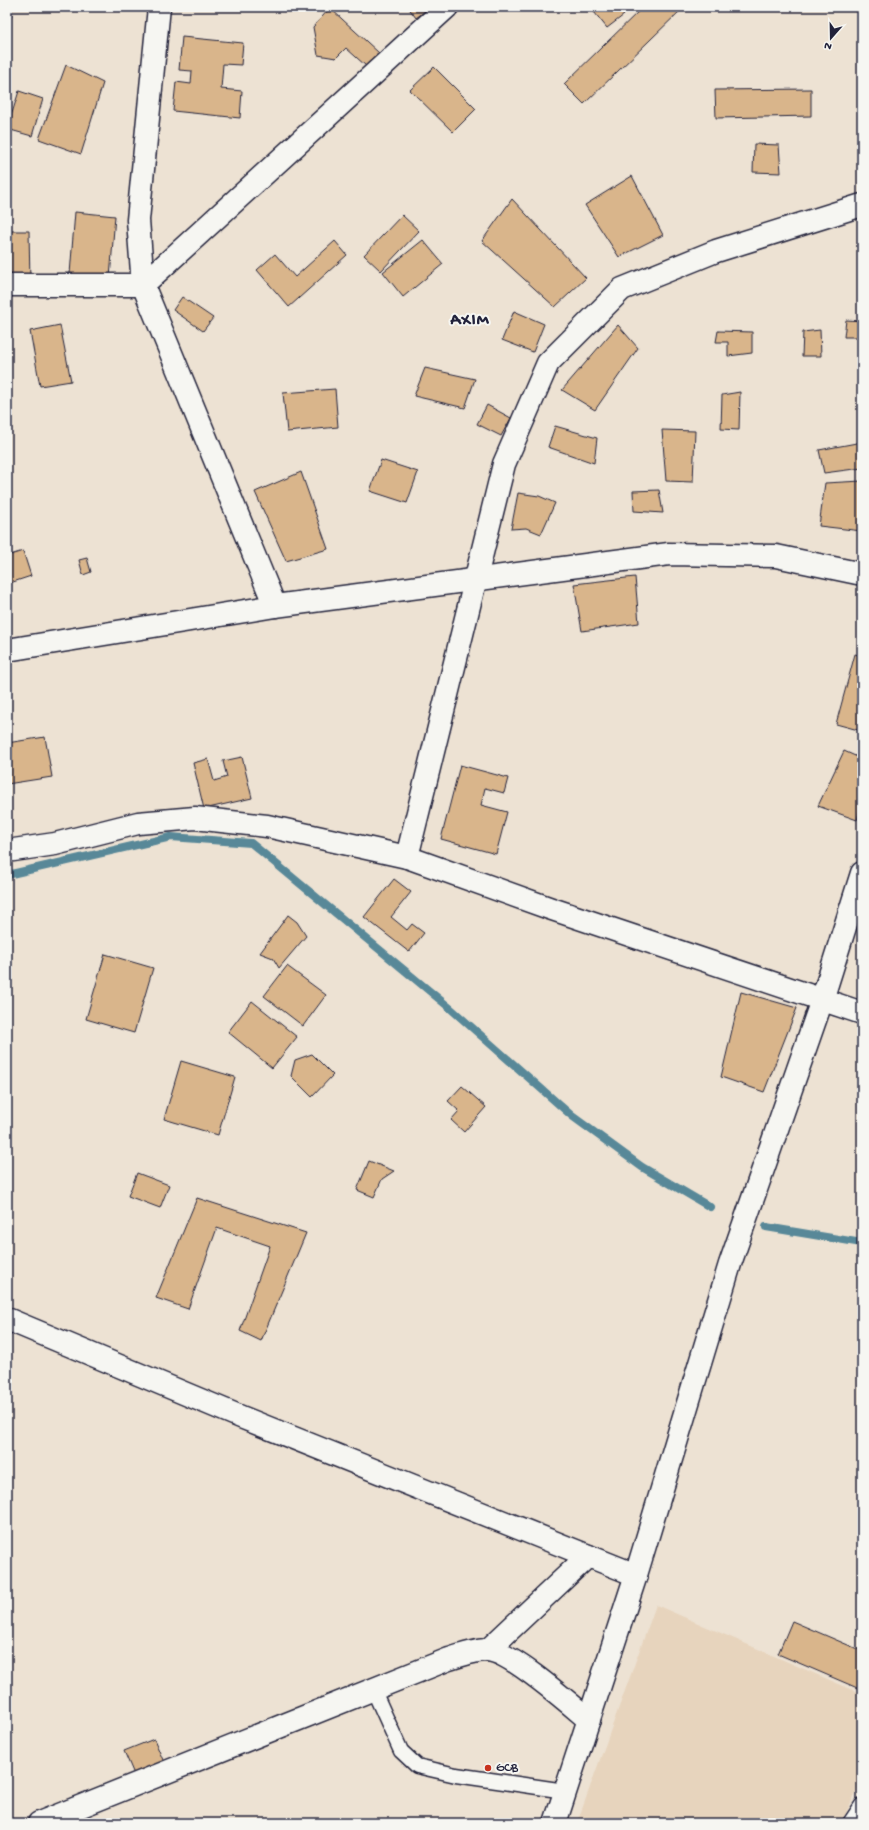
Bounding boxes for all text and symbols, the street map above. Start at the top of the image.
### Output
north arrow [811,18,851,58]
text: N [823,39,834,52]
district label: AXIM [450,311,490,331]
place label: GCB [496,1761,518,1776]
marker: GCB [483,1763,493,1773]

